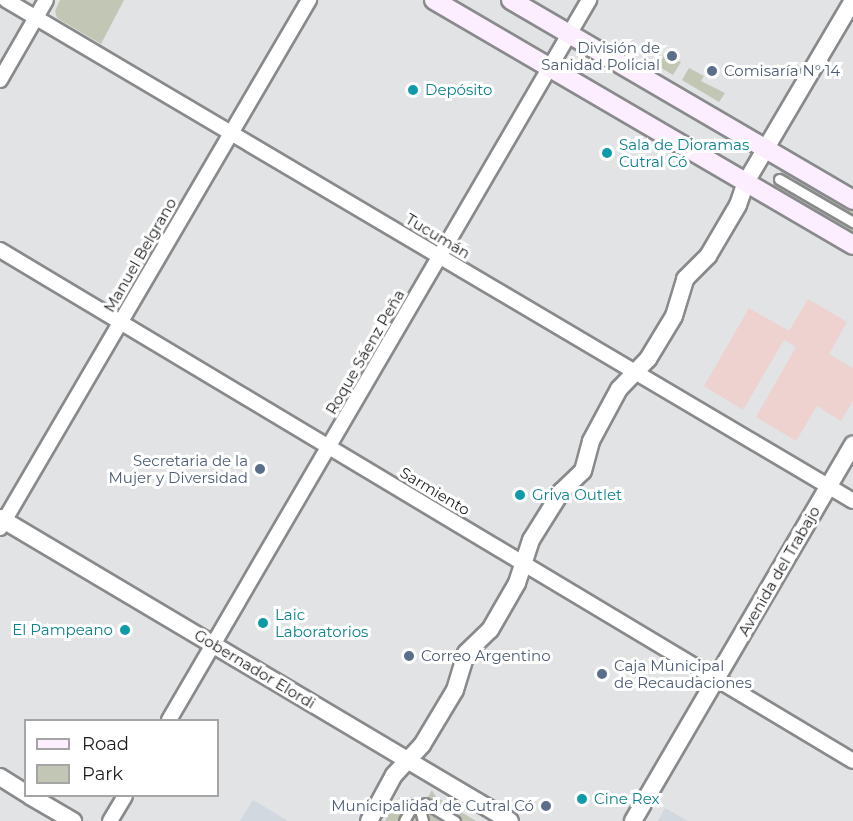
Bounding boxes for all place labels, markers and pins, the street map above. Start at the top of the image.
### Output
place label: División de Sanidad Policial [541,38,660,73]
marker: División de Sanidad Policial [665,49,679,63]
place label: Comisaría N° 14 [724,62,840,80]
marker: Comisaría N° 14 [705,64,719,78]
place label: Depósito [425,81,492,99]
marker: Depósito [406,83,420,97]
place label: Sala de Dioramas Cutral Có [619,135,749,170]
marker: Sala de Dioramas Cutral Có [600,146,614,160]
place label: Secretaria de la Mujer y Diversidad [109,451,248,486]
marker: Secretaria de la Mujer y Diversidad [253,462,267,476]
place label: Griva Outlet [532,486,622,504]
marker: Griva Outlet [513,488,527,502]
place label: Laic Laboratorios [275,605,368,640]
marker: Laic Laboratorios [256,616,270,630]
place label: El Pampeano [12,621,113,639]
marker: El Pampeano [118,623,132,637]
place label: Correo Argentino [421,647,551,665]
marker: Correo Argentino [402,649,416,663]
place label: Caja Municipal de Recaudaciones [614,656,752,691]
marker: Caja Municipal de Recaudaciones [595,667,609,681]
place label: Cine Rex [594,790,659,808]
marker: Cine Rex [575,792,589,806]
place label: Municipalidad de Cutral Có [331,797,534,815]
marker: Municipalidad de Cutral Có [539,799,553,813]

